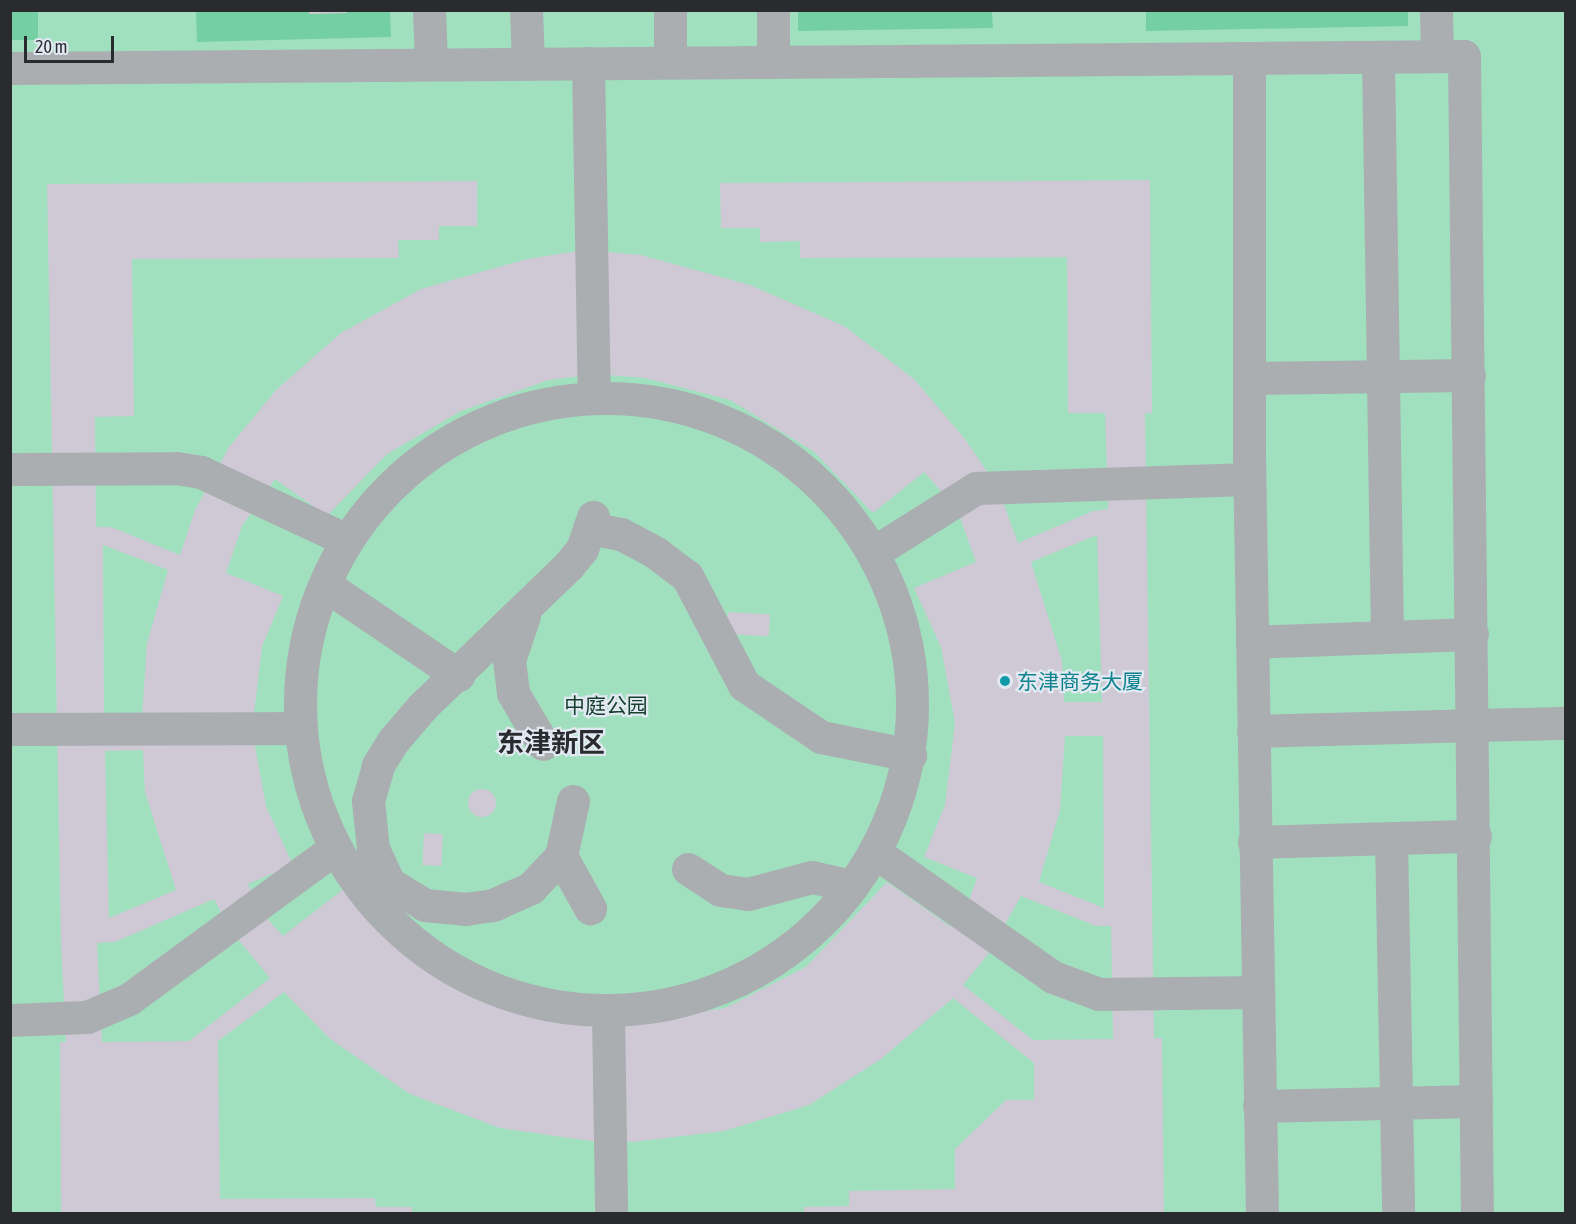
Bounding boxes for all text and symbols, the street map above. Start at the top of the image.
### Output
scale bar [27,24,117,62]
text: 20 m [35,36,67,57]
place label: 东津商务大厦 [1017,668,1143,694]
marker: 东津商务大厦 [998,674,1012,688]
park label: 中庭公园 [564,692,648,718]
district label: 东津新区 [497,727,605,759]

